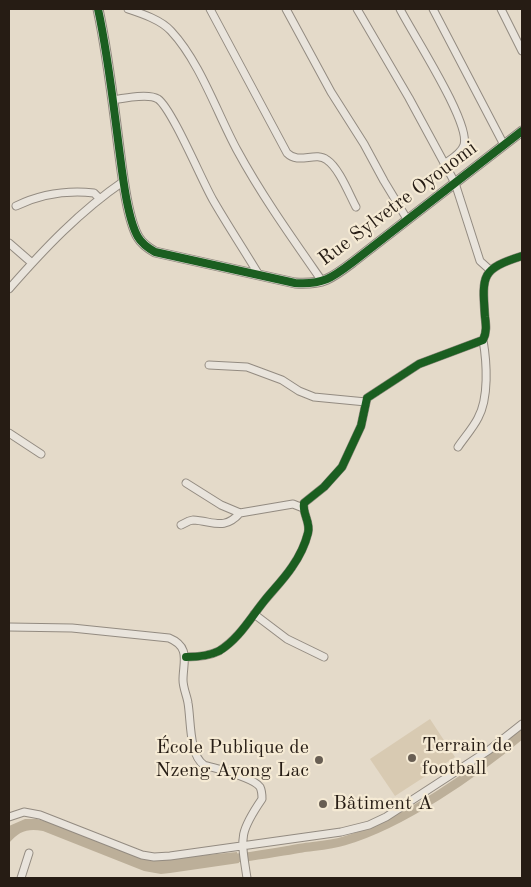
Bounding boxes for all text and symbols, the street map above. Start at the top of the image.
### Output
street label: Rue Sylvetre Oyouomi [314,136,482,272]
place label: Terrain de football [422,734,512,781]
place label: École Publique de Nzeng Ayong Lac [155,736,309,783]
marker: Terrain de football [406,752,418,764]
marker: École Publique de Nzeng Ayong Lac [313,754,325,766]
place label: Bâtiment A [333,792,433,816]
marker: Bâtiment A [317,798,329,810]

